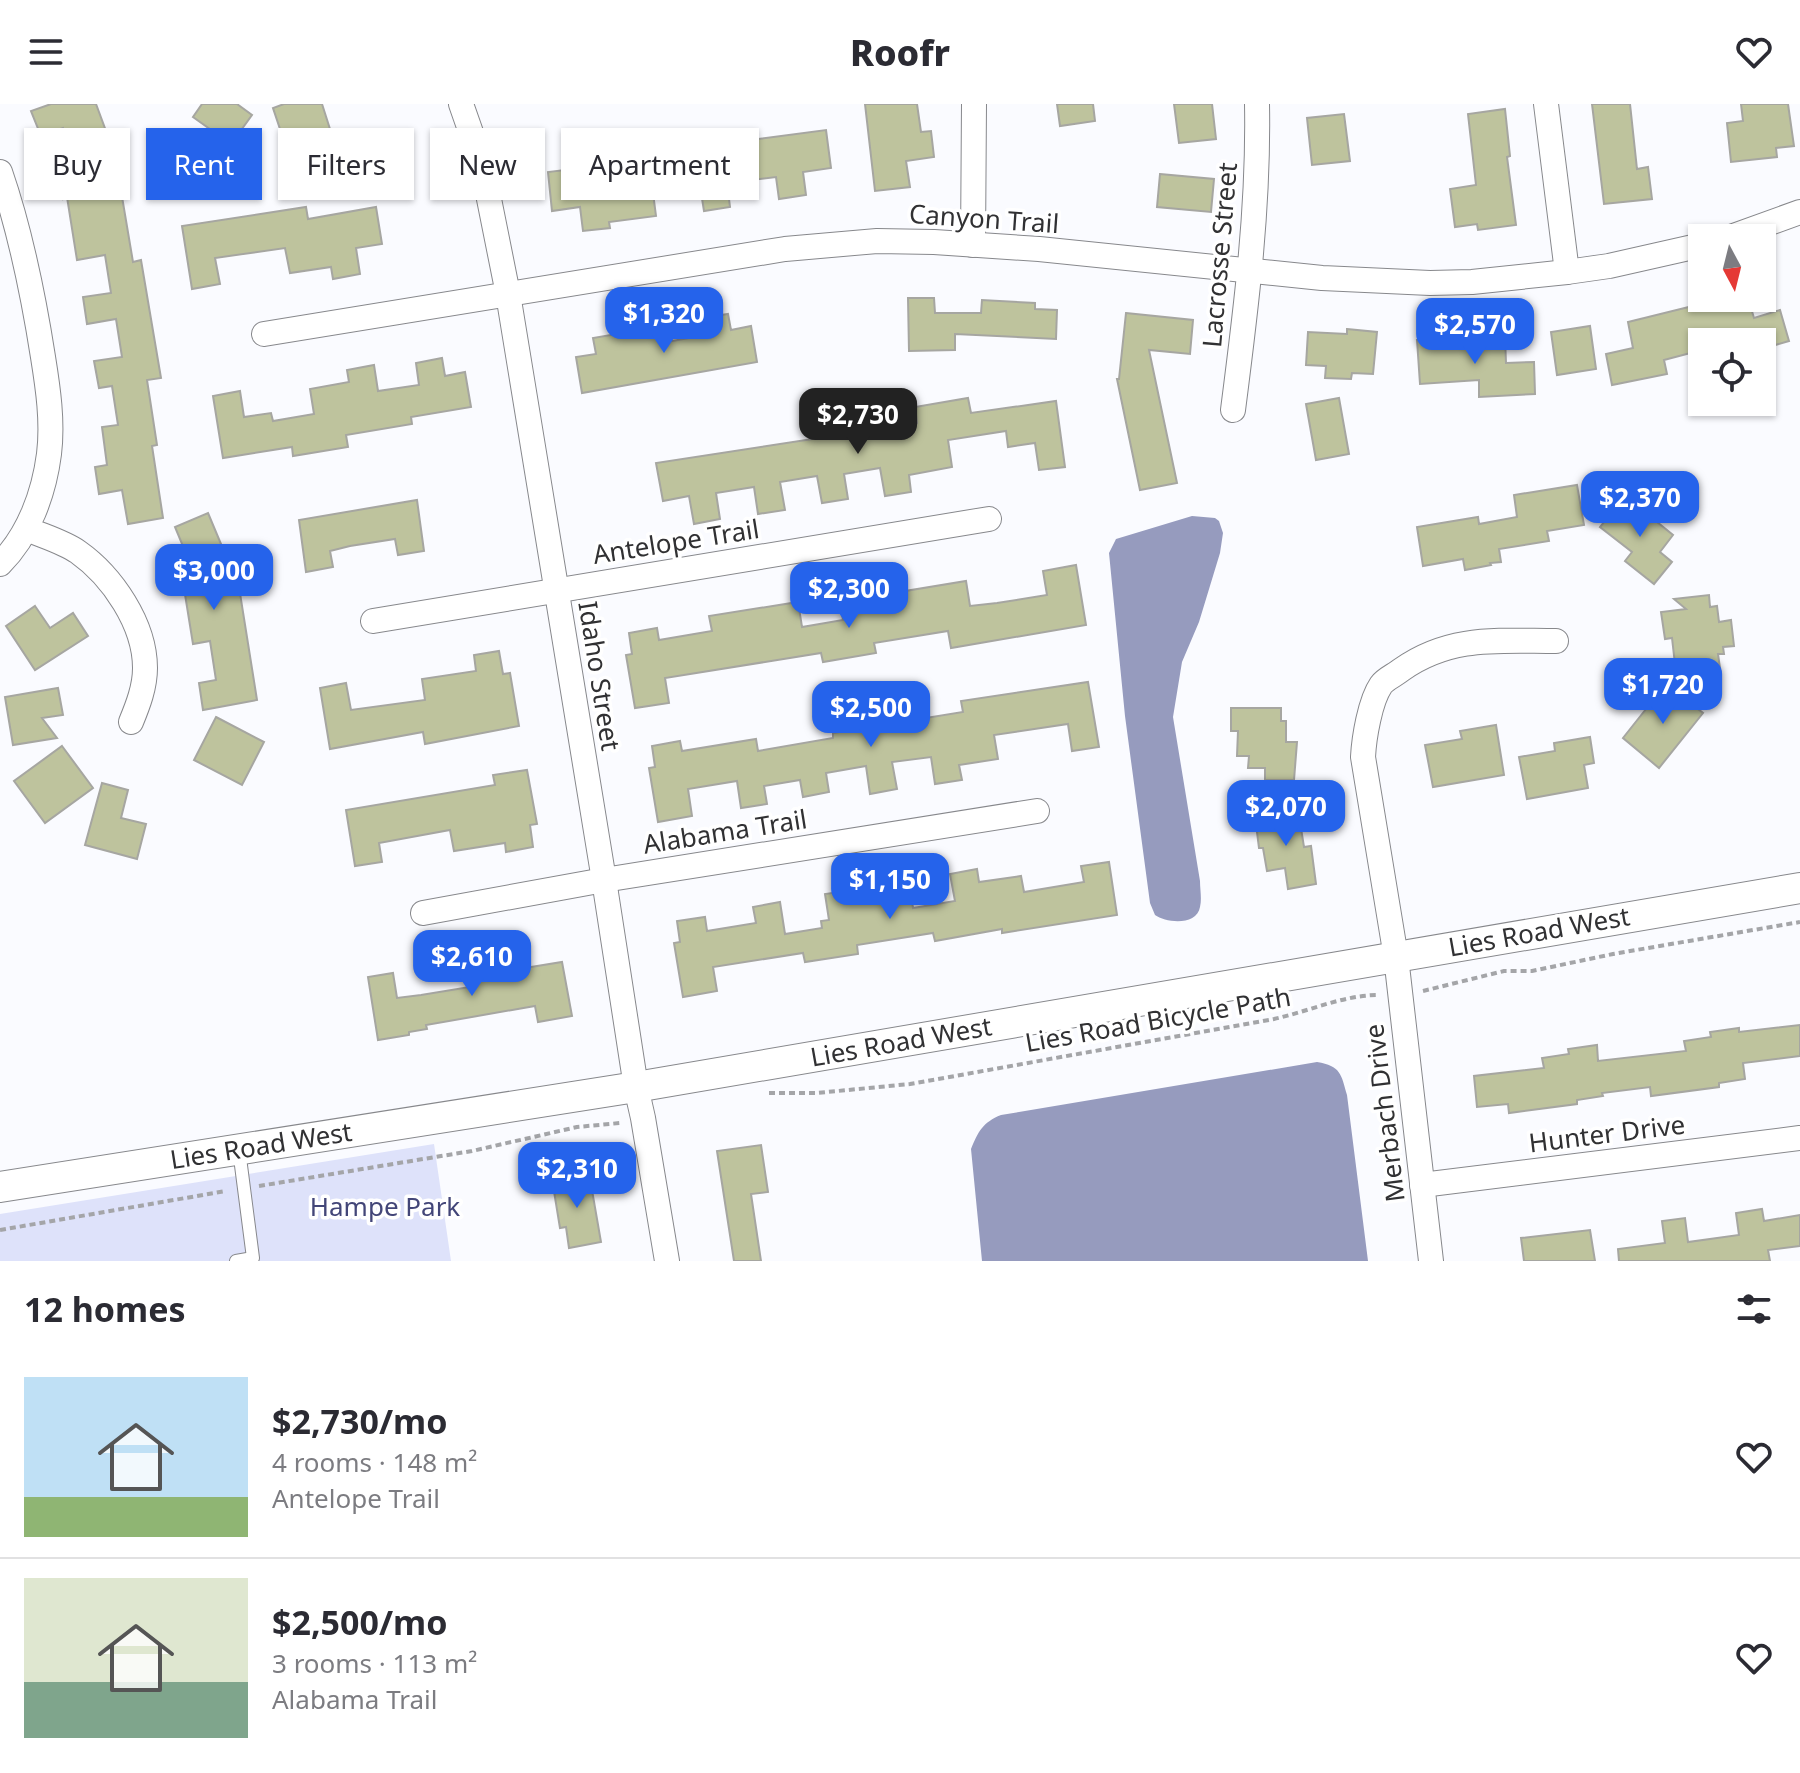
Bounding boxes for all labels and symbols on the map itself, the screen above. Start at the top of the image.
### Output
street label: Lacrosse Street [1193,161,1245,349]
street label: Canyon Trail [908,195,1060,241]
north arrow [1688,224,1776,312]
pin: $1,320 [599,287,729,355]
pin: $2,570 [1410,298,1540,366]
pin: $2,730 [793,388,923,456]
pin: $2,370 [1575,471,1705,539]
street label: Antelope Trail [590,510,762,572]
pin: $3,000 [149,544,279,612]
pin: $2,300 [784,562,914,630]
street label: Idaho Street [570,599,630,753]
pin: $1,720 [1598,658,1728,726]
pin: $2,500 [806,681,936,749]
pin: $2,070 [1221,780,1351,848]
street label: Alabama Trail [640,800,809,862]
pin: $1,150 [825,853,955,921]
street label: Lies Road West [1445,897,1632,965]
pin: $2,610 [407,930,537,998]
street label: Lies Road Bicycle Path [1022,978,1294,1060]
street label: Lies Road West [807,1007,994,1075]
street label: Merbach Drive [1355,1022,1413,1204]
street label: Hunter Drive [1527,1106,1687,1160]
street label: Lies Road West [167,1113,354,1177]
pin: $2,310 [512,1142,642,1210]
park label: Hampe Park [310,1188,460,1224]

